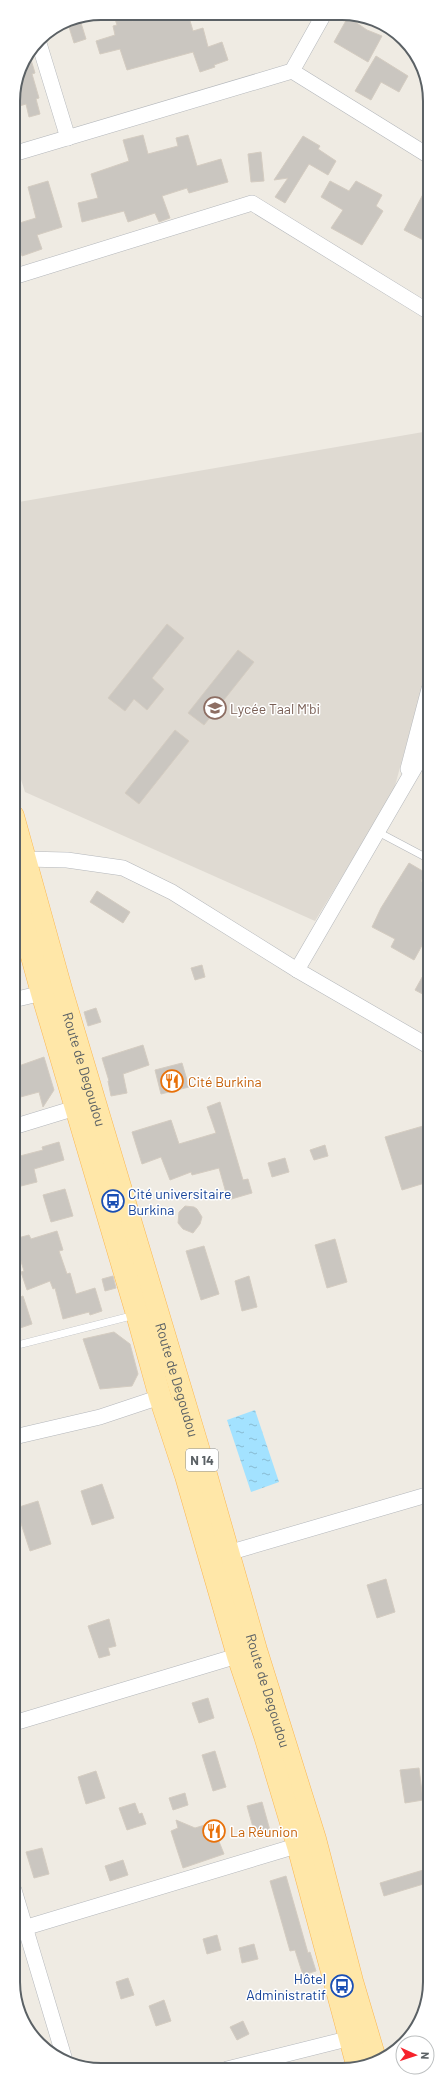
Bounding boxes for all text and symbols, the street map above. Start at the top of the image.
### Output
school or university icon: Lycée Taal M'bi [202,695,228,721]
place label: Lycée Taal M'bi [230,700,320,717]
street label: Route de Degoudou [60,1010,110,1128]
restaurant icon: Cité Burkina [159,1068,185,1094]
place label: Cité Burkina [188,1073,262,1090]
place label: Cité universitaire Burkina [128,1185,231,1218]
bus stop icon: Cité universitaire Burkina [100,1188,126,1214]
street label: Route de Degoudou [153,1320,203,1439]
road number: N 14 [186,1449,218,1471]
street label: Route de Degoudou [243,1631,294,1749]
restaurant icon: La Réunion [201,1818,227,1844]
place label: La Réunion [230,1823,298,1840]
place label: Hôtel Administratif [246,1970,326,2003]
bus stop icon: Hôtel Administratif [329,1973,355,1999]
north arrow [395,2035,435,2075]
text: N [419,2052,432,2060]

